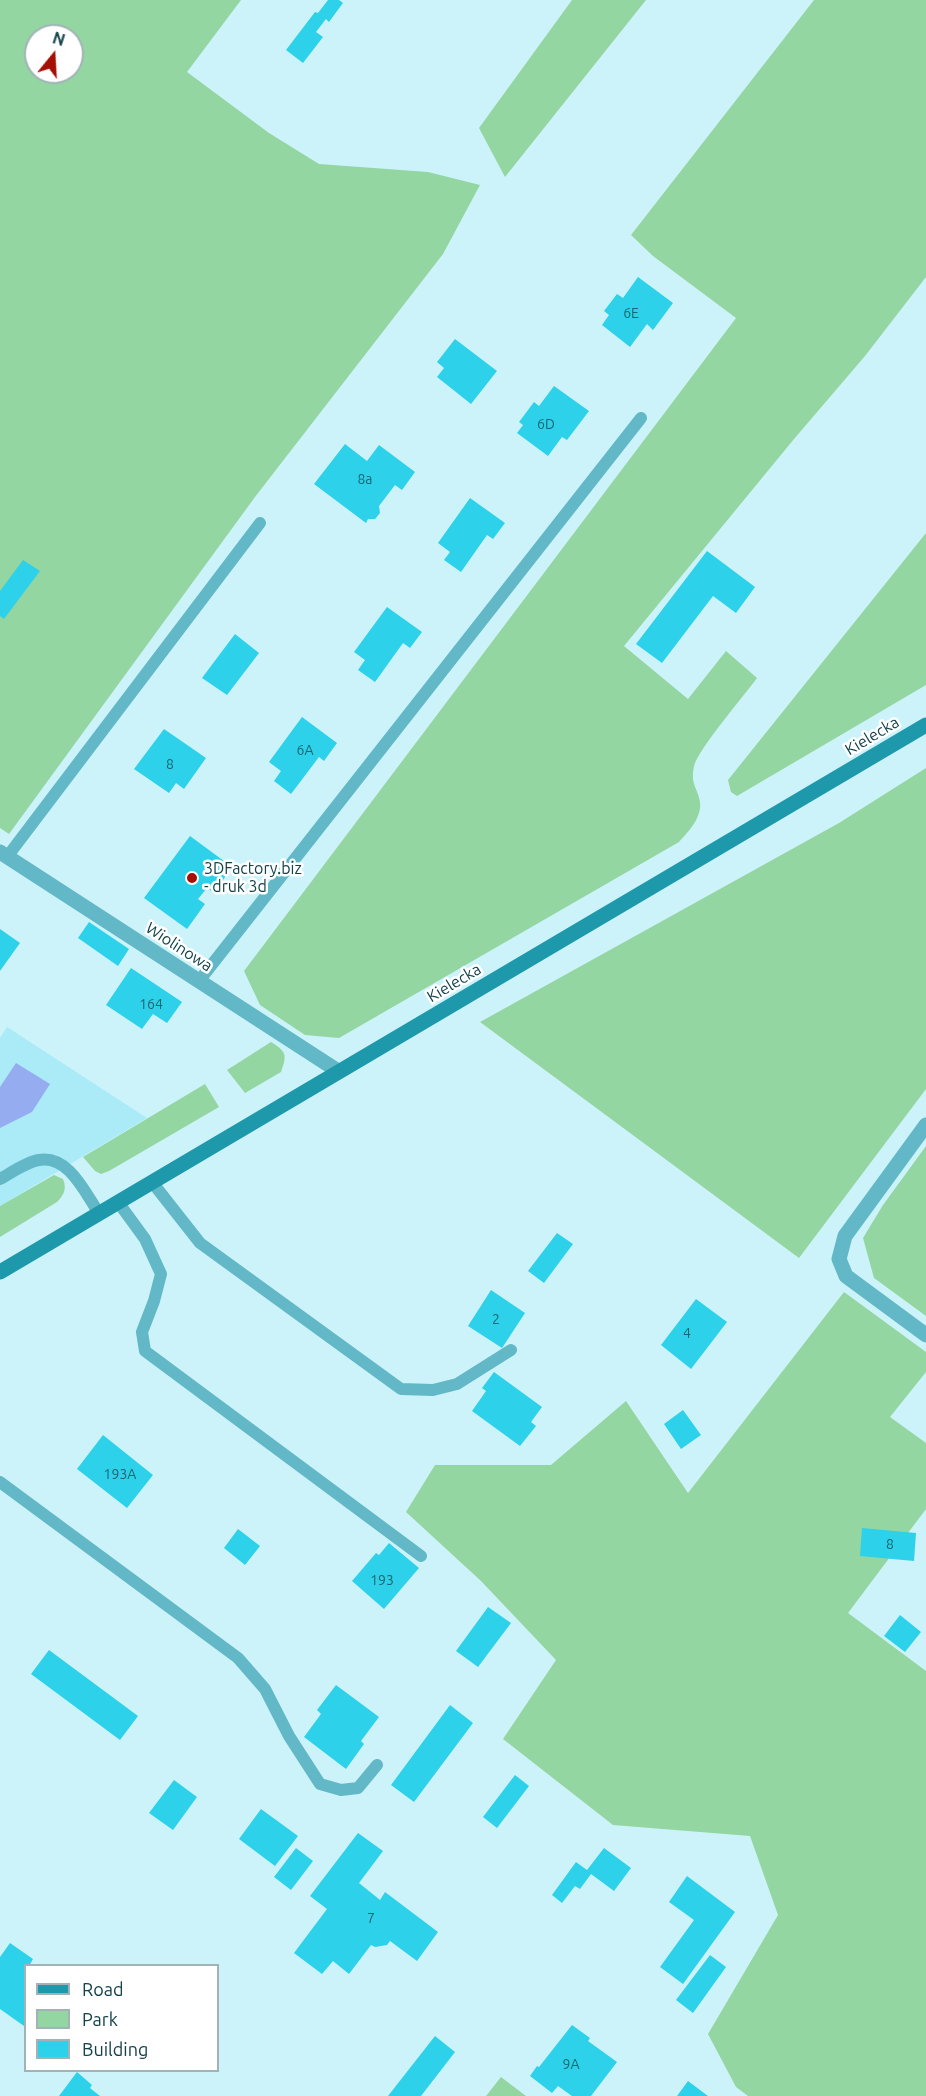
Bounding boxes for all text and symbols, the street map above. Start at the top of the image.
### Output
north arrow [24,24,84,84]
text: N [50,28,67,49]
house number: 6E [623,305,639,321]
house number: 6D [537,416,555,432]
house number: 8a [357,471,373,487]
street label: Kielecka [842,712,902,760]
house number: 6A [297,742,313,758]
house number: 8 [166,756,174,772]
place label: 3DFactory.biz - druk 3d [204,859,302,897]
marker: 3DFactory.biz - druk 3d [185,871,199,885]
street label: Wiolinowa [142,918,216,976]
street label: Kielecka [424,959,484,1007]
house number: 164 [139,996,163,1012]
house number: 2 [492,1311,500,1327]
house number: 4 [683,1325,691,1341]
house number: 193A [104,1466,136,1482]
house number: 8 [886,1536,894,1552]
house number: 193 [370,1572,394,1588]
house number: 7 [367,1910,375,1926]
legend [24,1964,219,2072]
text: Road [82,1979,124,1999]
text: Park [82,2009,118,2029]
text: Building [82,2039,148,2059]
house number: 9A [563,2056,579,2072]

